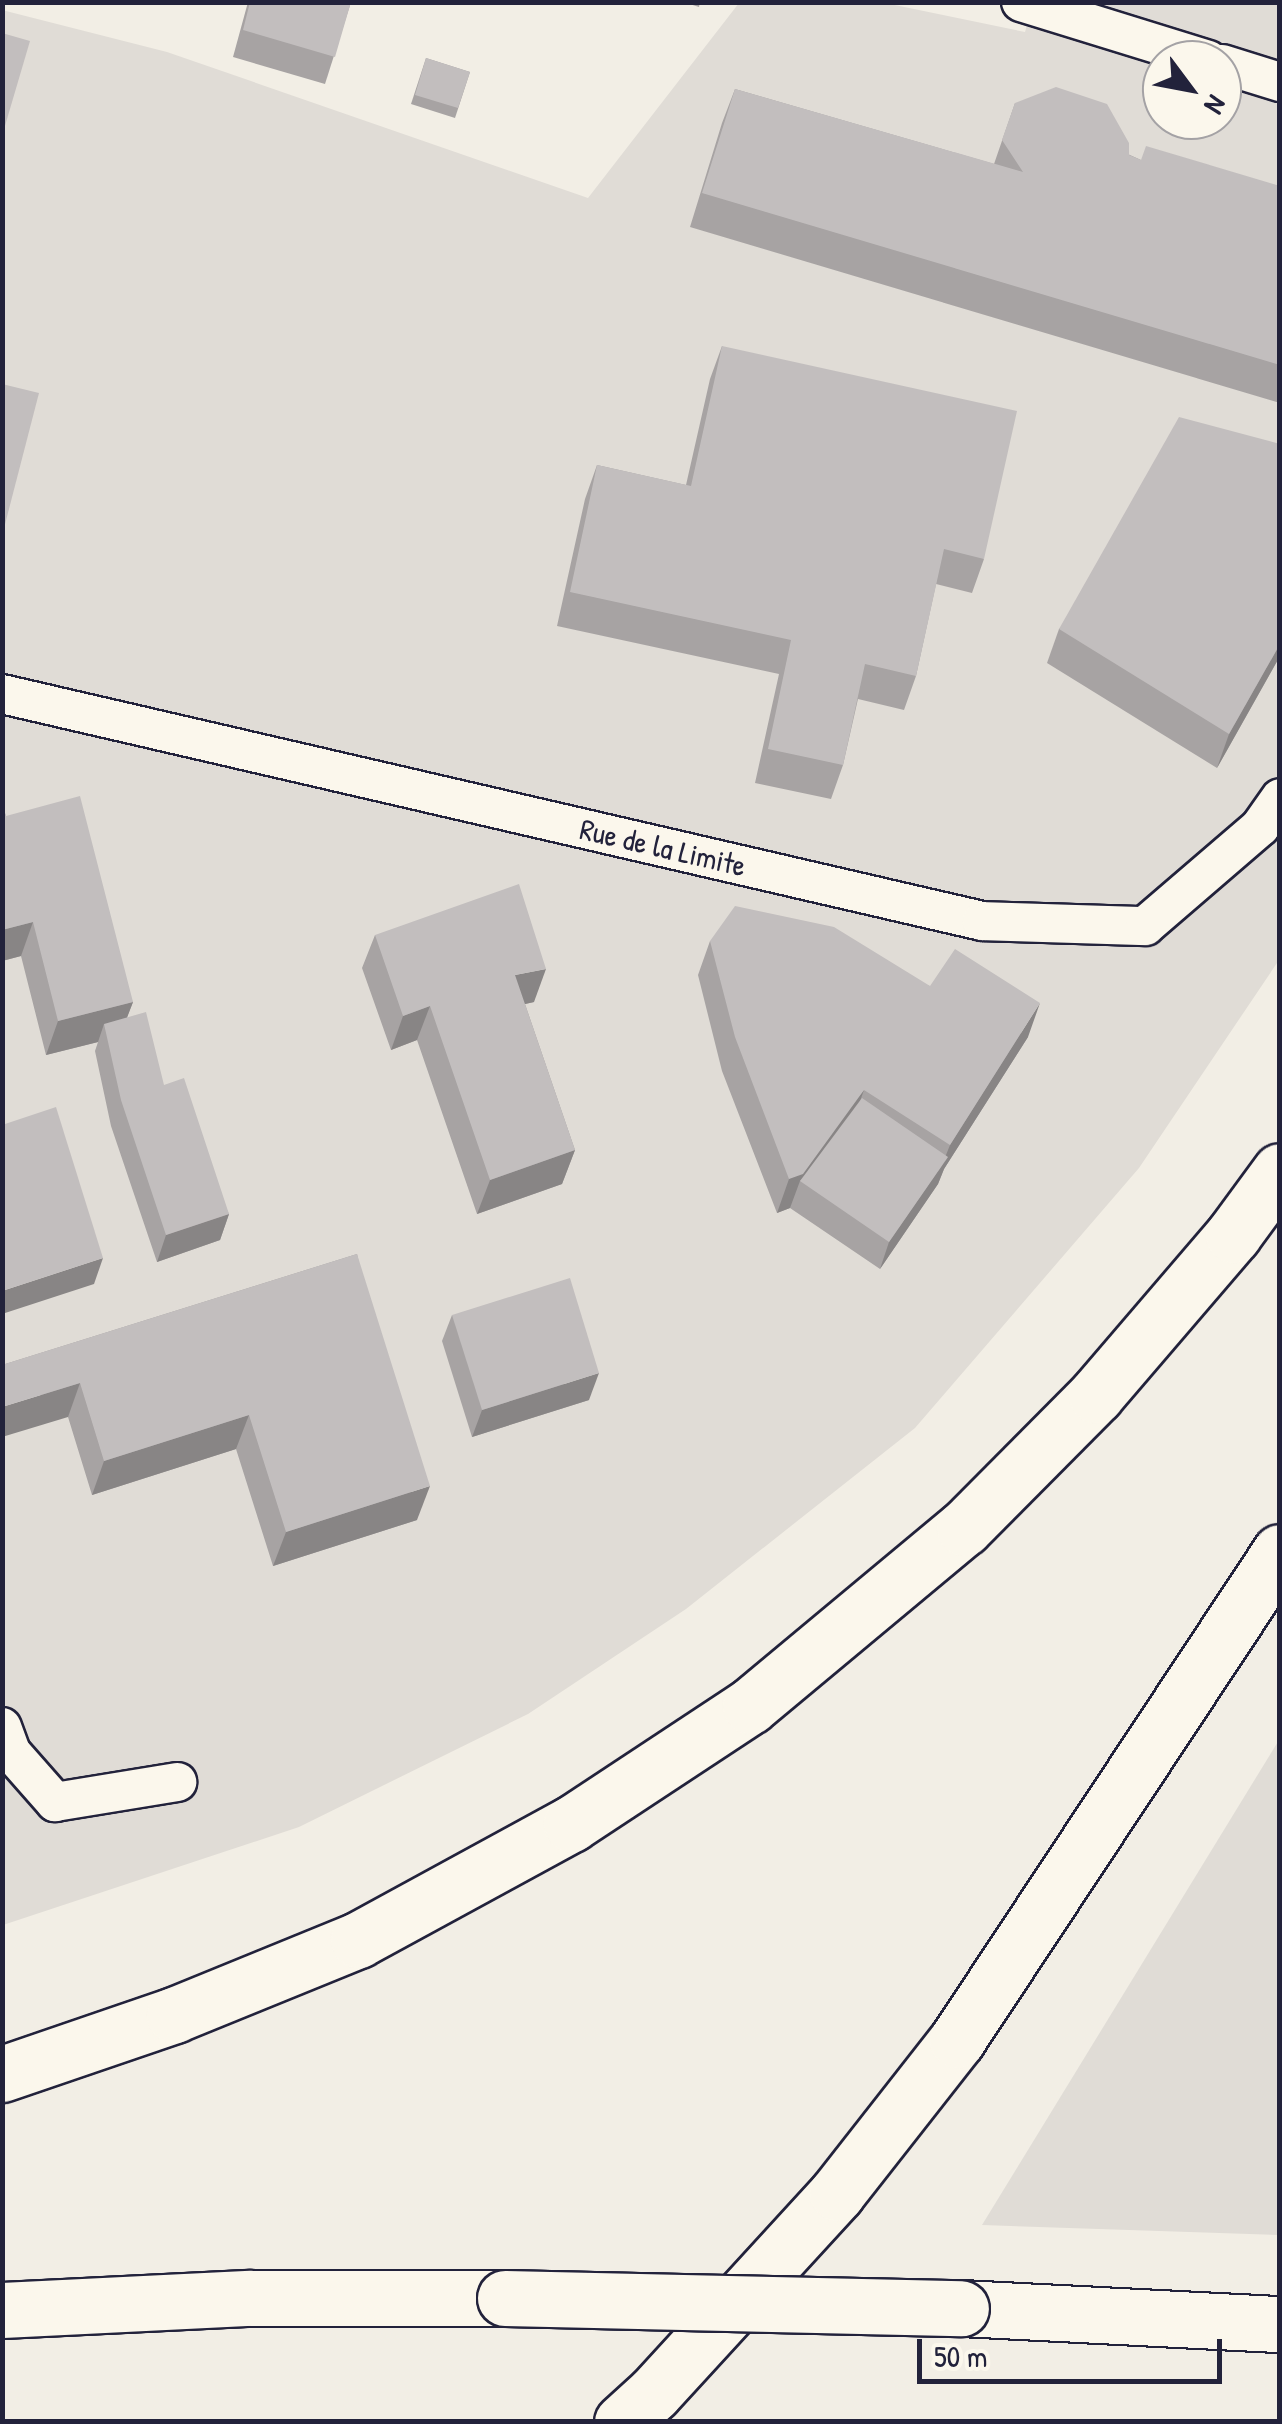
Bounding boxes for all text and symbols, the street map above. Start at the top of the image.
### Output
north arrow [1142,40,1242,140]
text: N [1196,88,1236,121]
street label: Rue de la Limite [577,810,749,884]
scale bar [922,2319,1227,2381]
text: 50 m [934,2336,987,2376]

